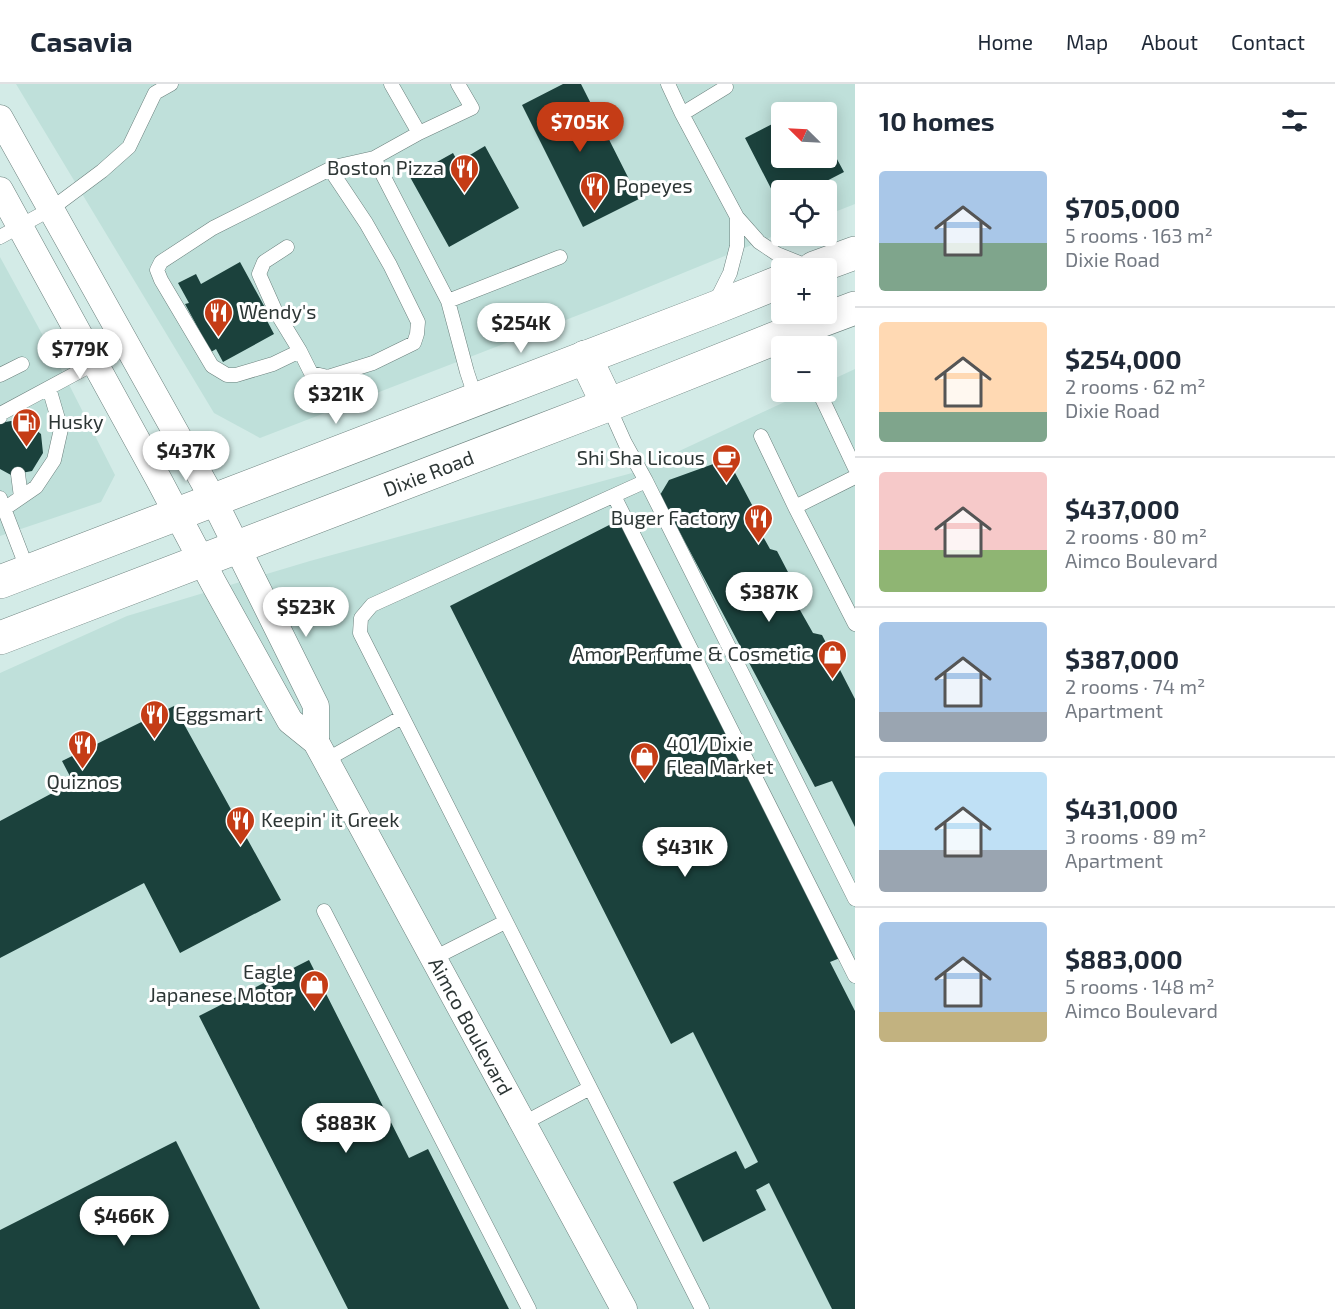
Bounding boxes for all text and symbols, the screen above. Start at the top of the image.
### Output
text: Casavia [30,24,133,58]
text: Home [977,29,1033,54]
text: Map [1066,29,1108,54]
text: About [1141,29,1198,54]
text: Contact [1231,29,1305,54]
pin: $705K [538,102,622,153]
north arrow [771,102,837,168]
map controls [771,102,837,402]
icon: filters [1278,104,1311,137]
text: 10 homes [879,105,995,136]
text: $705K [551,109,609,133]
restaurant icon: Boston Pizza [449,152,481,194]
place label: Boston Pizza [327,155,444,179]
restaurant icon: Popeyes [579,170,611,212]
place label: Popeyes [616,173,693,197]
button: locate [771,180,837,246]
text: $705,000 [1065,192,1180,223]
icon: home [927,195,999,267]
text: 5 rooms · 163 m² [1065,223,1213,247]
text: Dixie Road [1065,247,1160,271]
button: + [771,258,837,324]
restaurant icon: Wendy's [202,296,234,338]
place label: Wendy's [239,299,316,323]
pin: $254K [479,303,563,354]
text: $254K [491,310,551,334]
pin: $779K [38,329,122,380]
text: $779K [51,336,109,360]
button: − [771,336,837,402]
text: $254,000 [1065,343,1182,374]
icon: home [927,346,999,418]
pin: $321K [294,374,378,425]
text: 2 rooms · 62 m² [1065,374,1205,398]
text: $321K [308,381,364,405]
text: Dixie Road [1065,398,1160,422]
fuel station icon: Husky [11,406,43,448]
place label: Husky [48,409,104,433]
pin: $437K [144,431,228,482]
text: $437K [157,438,215,462]
cafe icon: Shi Sha Licous [710,442,742,484]
street label: Dixie Road [380,445,477,501]
place label: Shi Sha Licous [577,445,705,469]
text: $437,000 [1065,493,1180,524]
icon: home [927,496,999,568]
restaurant icon: Buger Factory [742,502,774,544]
place label: Buger Factory [611,505,737,529]
text: 2 rooms · 80 m² [1065,524,1207,548]
text: Aimco Boulevard [1065,548,1218,572]
pin: $387K [727,572,811,623]
text: $387K [740,579,798,603]
pin: $523K [264,587,348,638]
text: $523K [277,594,335,618]
shop icon: Amor Perfume & Cosmetic [816,638,848,680]
place label: Amor Perfume & Cosmetic [572,641,811,665]
text: $387,000 [1065,643,1179,674]
icon: home [927,646,999,718]
text: 2 rooms · 74 m² [1065,674,1205,698]
restaurant icon: Eggsmart [138,698,170,740]
text: Apartment [1065,698,1163,722]
place label: Eggsmart [175,701,263,725]
restaurant icon: Quiznos [67,728,99,770]
place label: 401/Dixie Flea Market [666,731,774,778]
shop icon: 401/Dixie Flea Market [629,740,661,782]
place label: Quiznos [46,769,120,793]
text: $431,000 [1065,793,1178,824]
icon: home [927,796,999,868]
restaurant icon: Keepin' it Greek [224,804,256,846]
place label: Keepin' it Greek [261,807,399,831]
text: 3 rooms · 89 m² [1065,824,1206,848]
pin: $431K [643,827,727,878]
text: $431K [657,834,714,858]
text: Apartment [1065,848,1163,872]
text: $883,000 [1065,943,1183,974]
icon: home [927,946,999,1018]
street label: Aimco Boulevard [424,953,518,1099]
place label: Eagle Japanese Motor [149,959,293,1006]
shop icon: Eagle Japanese Motor [298,968,330,1010]
text: 5 rooms · 148 m² [1065,974,1215,998]
text: Aimco Boulevard [1065,998,1218,1022]
pin: $883K [304,1103,388,1154]
text: $883K [316,1110,376,1134]
pin: $466K [82,1196,166,1247]
text: $466K [94,1203,154,1227]

